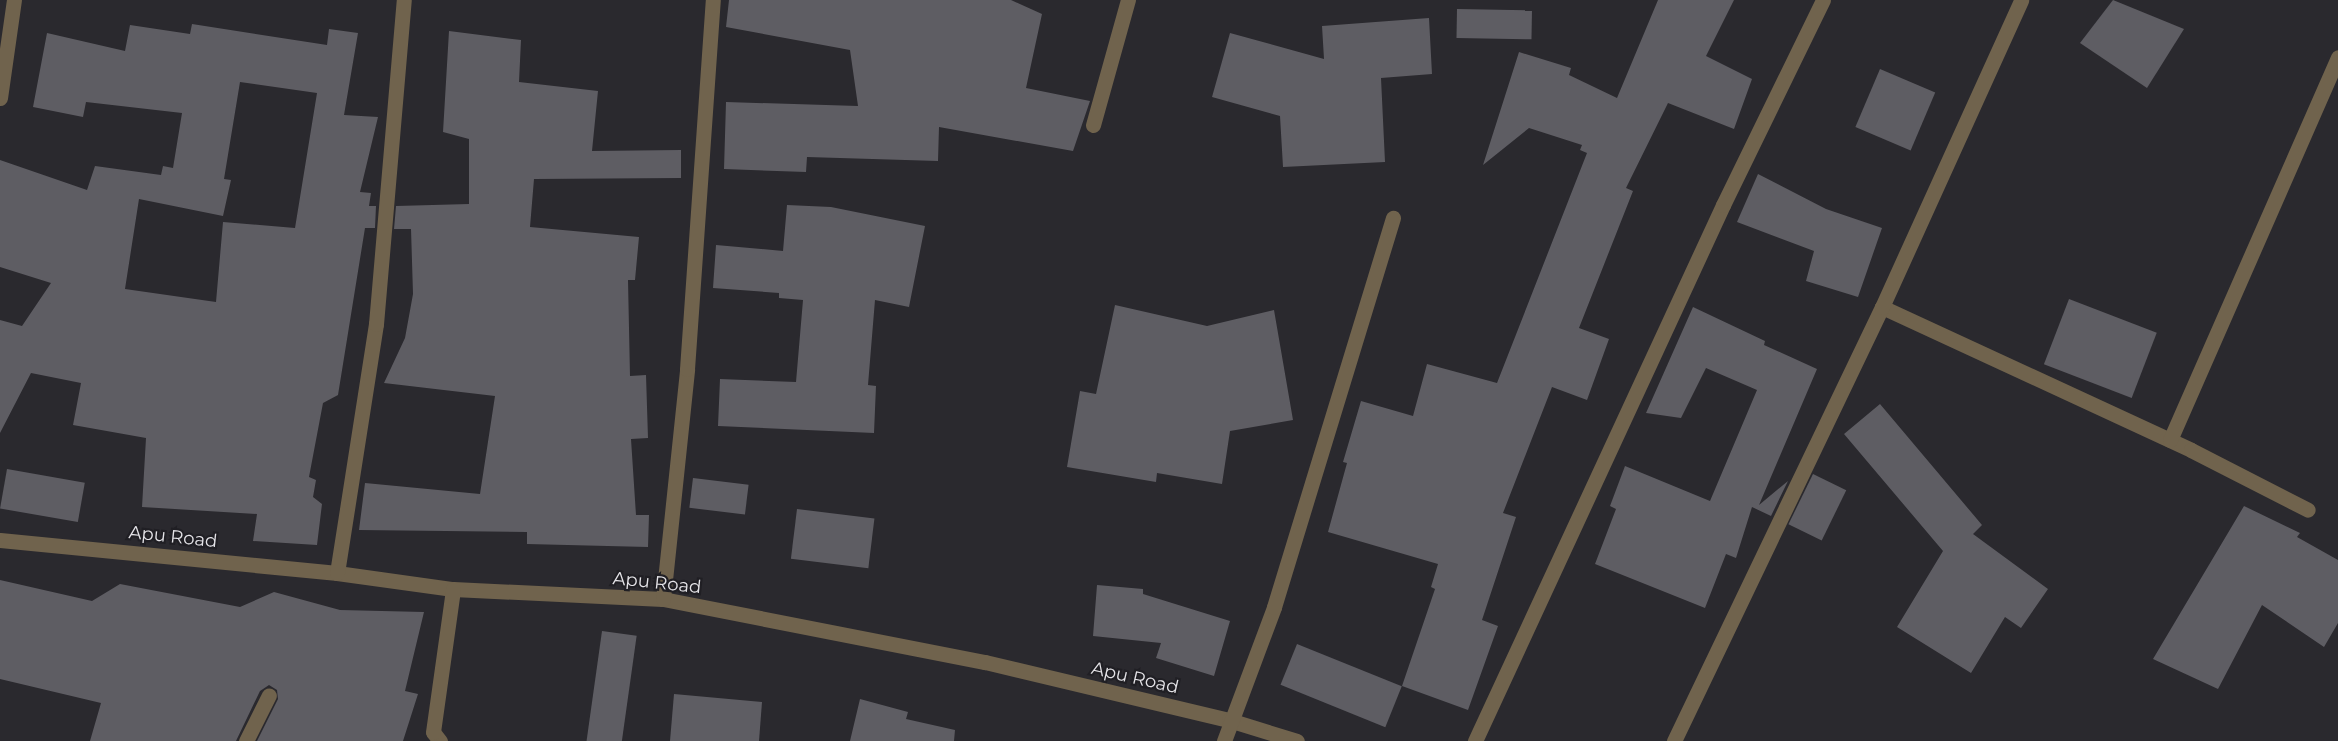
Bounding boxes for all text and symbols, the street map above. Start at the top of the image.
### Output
street label: Apu Road [128,522,218,552]
street label: Apu Road [612,568,702,598]
street label: Apu Road [1089,657,1181,699]

